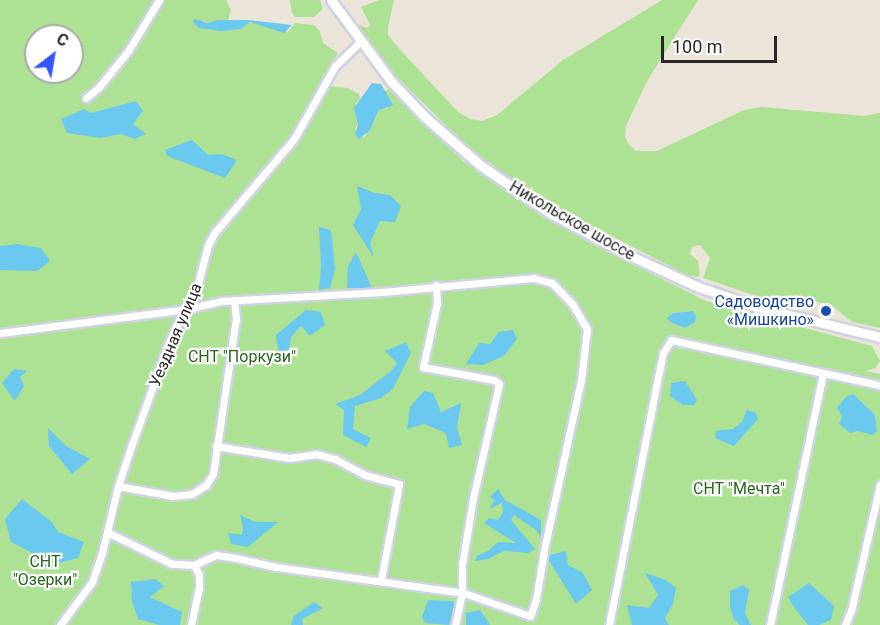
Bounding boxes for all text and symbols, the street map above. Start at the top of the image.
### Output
north arrow [24,24,84,84]
scale bar [664,24,780,62]
text: С [53,29,72,51]
text: 100 m [672,36,723,57]
street label: Никольское шоссе [506,177,638,265]
street label: Уездная улица [146,280,206,390]
place label: Садоводство «Мишкино» [714,292,814,330]
marker: Садоводство «Мишкино» [819,304,833,318]
park label: СНТ "Поркузи" [188,347,296,367]
park label: СНТ "Мечта" [693,479,785,499]
park label: СНТ "Озерки" [13,552,77,590]

